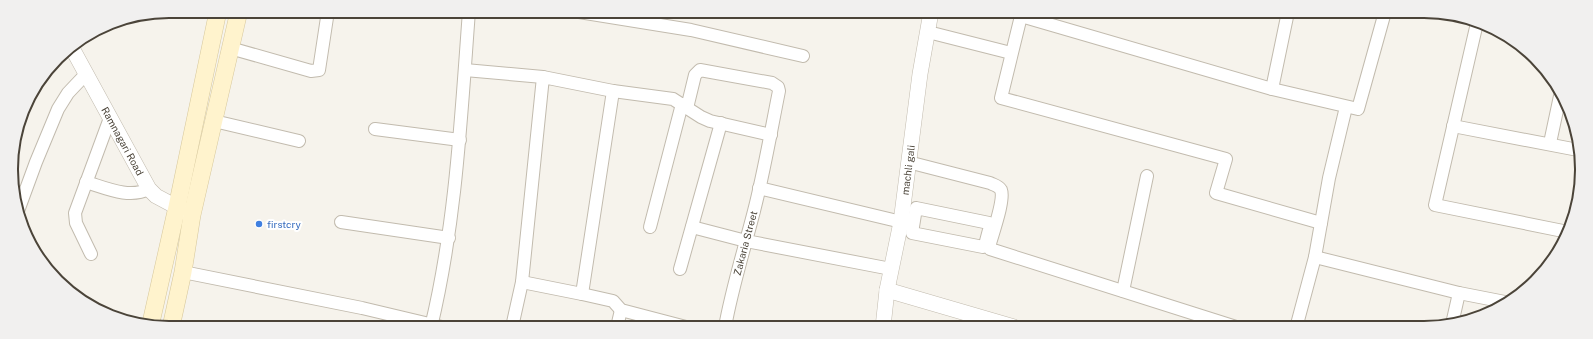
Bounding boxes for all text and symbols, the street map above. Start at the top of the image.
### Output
street label: Ramnagari Road [99,105,146,177]
street label: machli gali [899,144,917,196]
street label: Zakaria Street [731,209,759,277]
place label: firstcry [267,218,301,230]
marker: firstcry [254,219,264,229]

